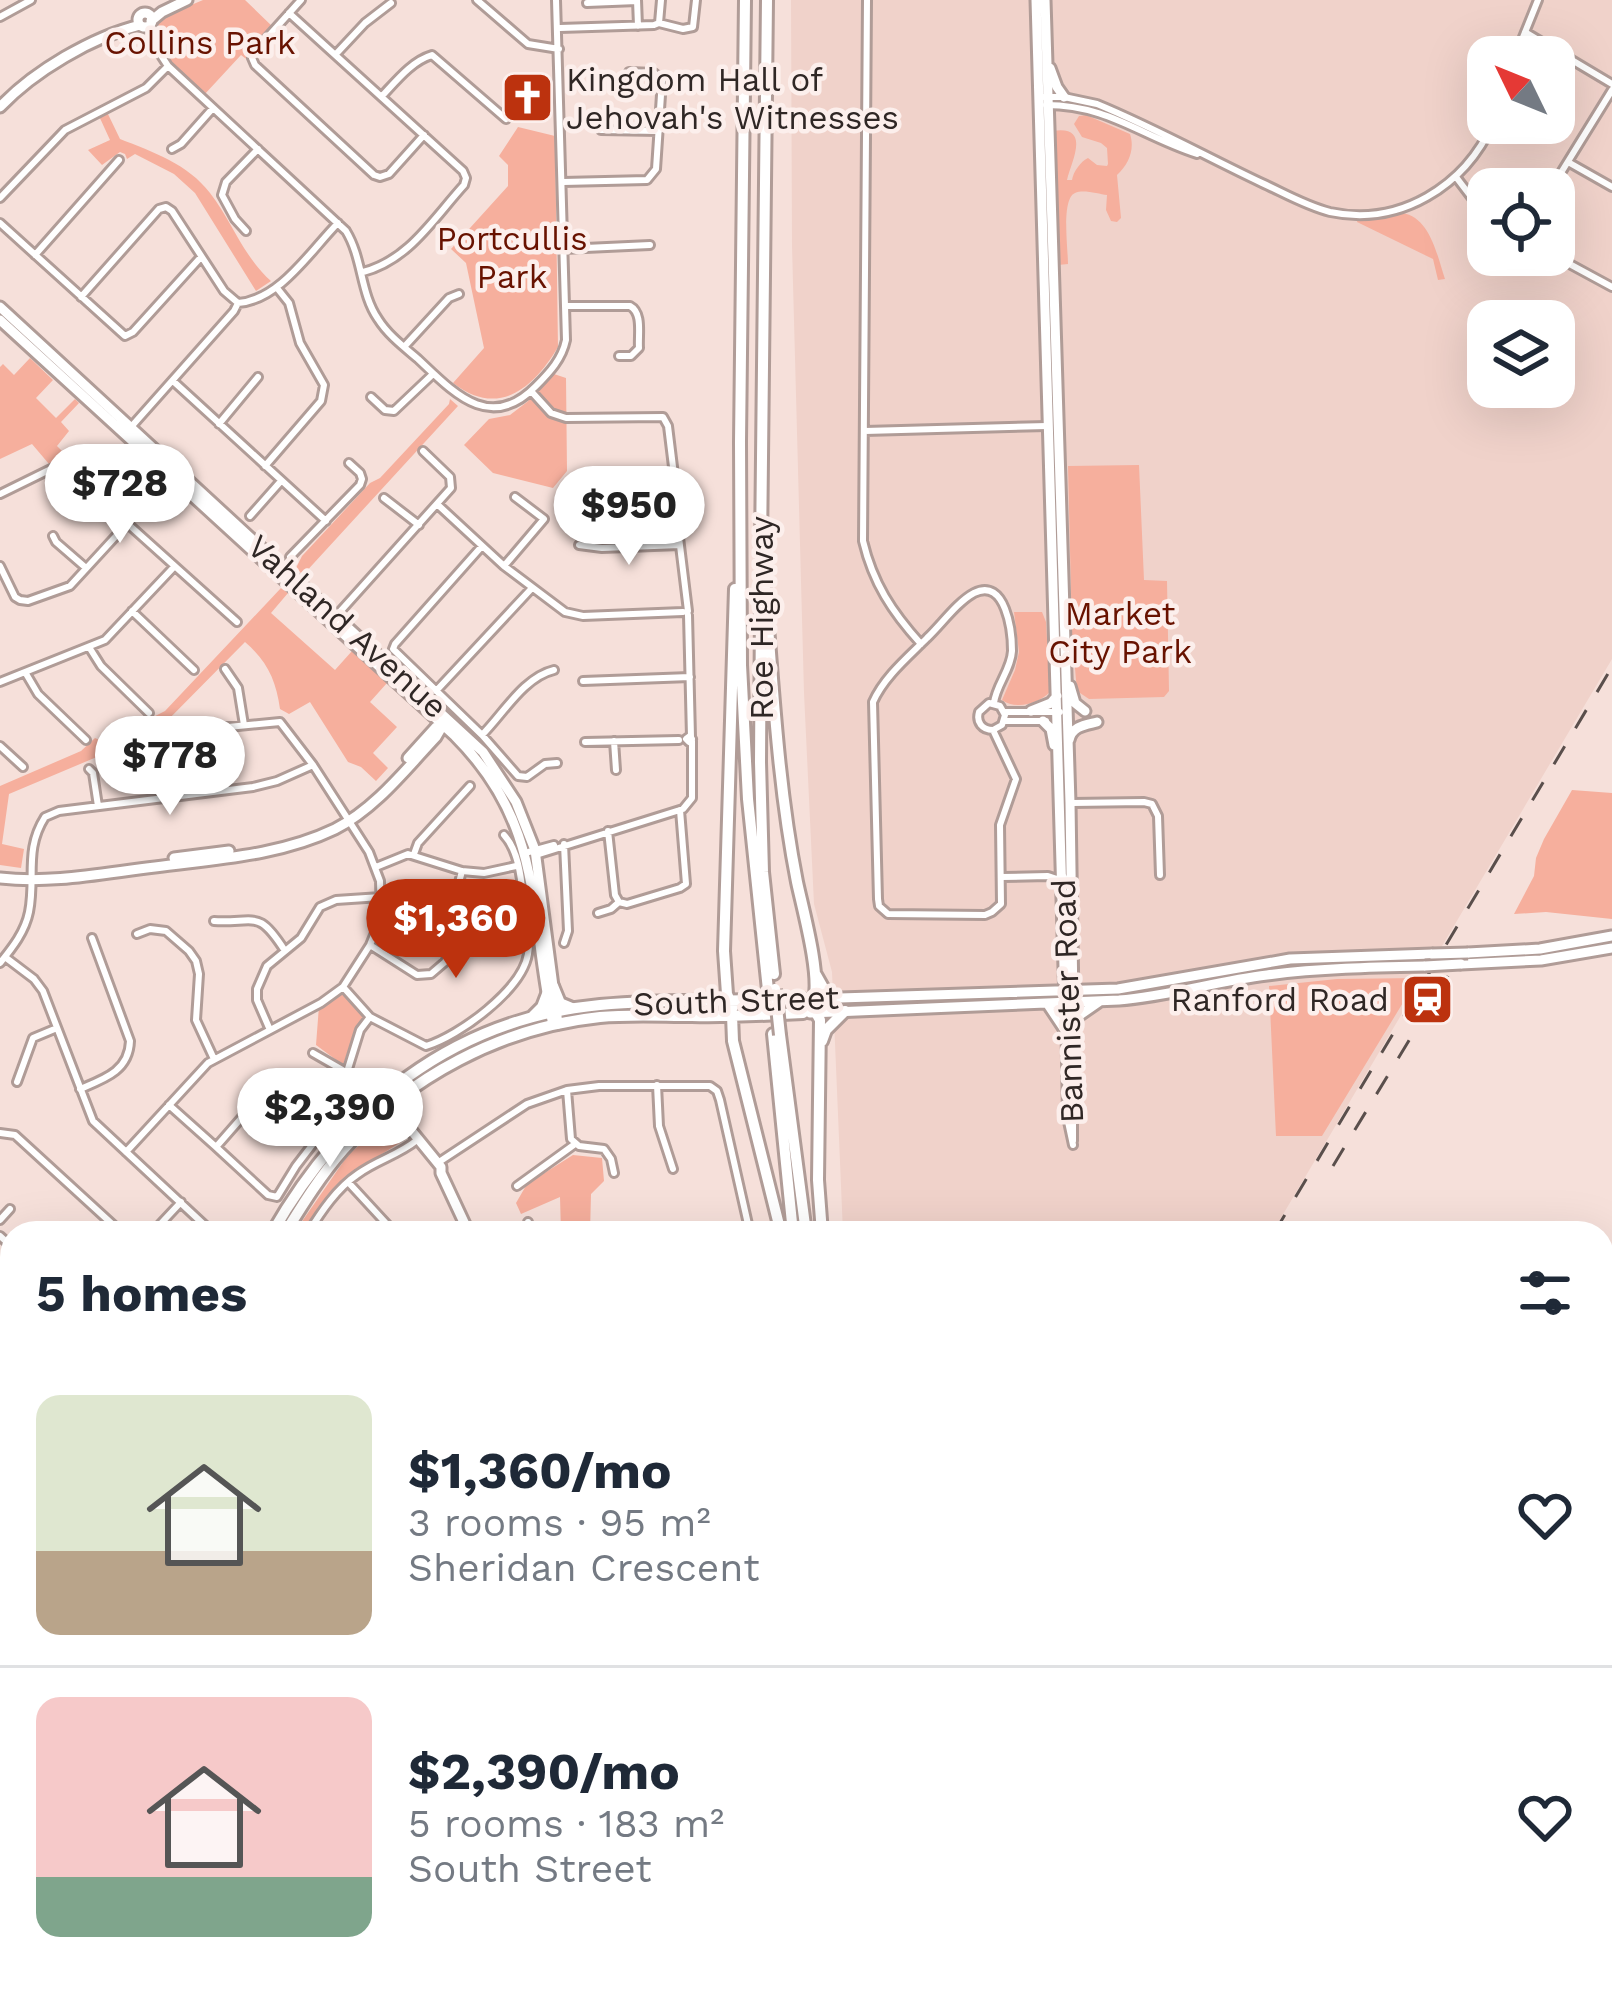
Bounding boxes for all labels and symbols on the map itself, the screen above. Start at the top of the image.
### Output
park label: Collins Park [104,23,296,62]
north arrow [1467,36,1575,144]
place label: Kingdom Hall of Jehovah's Witnesses [566,60,899,137]
church icon: Kingdom Hall of Jehovah's Witnesses [499,70,555,126]
park label: Portcullis Park [436,219,588,296]
pin: $728 [49,444,191,546]
pin: $950 [558,466,700,568]
street label: Roe Highway [742,516,781,720]
street label: Vahland Avenue [240,527,455,726]
park label: Market City Park [1048,594,1192,671]
pin: $778 [99,716,241,818]
street label: Bannister Road [1044,878,1091,1124]
pin: $1,360 [358,879,554,981]
station icon: Ranford Road [1400,971,1456,1027]
street label: South Street [632,977,840,1024]
place label: Ranford Road [1170,980,1389,1019]
pin: $2,390 [232,1068,428,1170]

